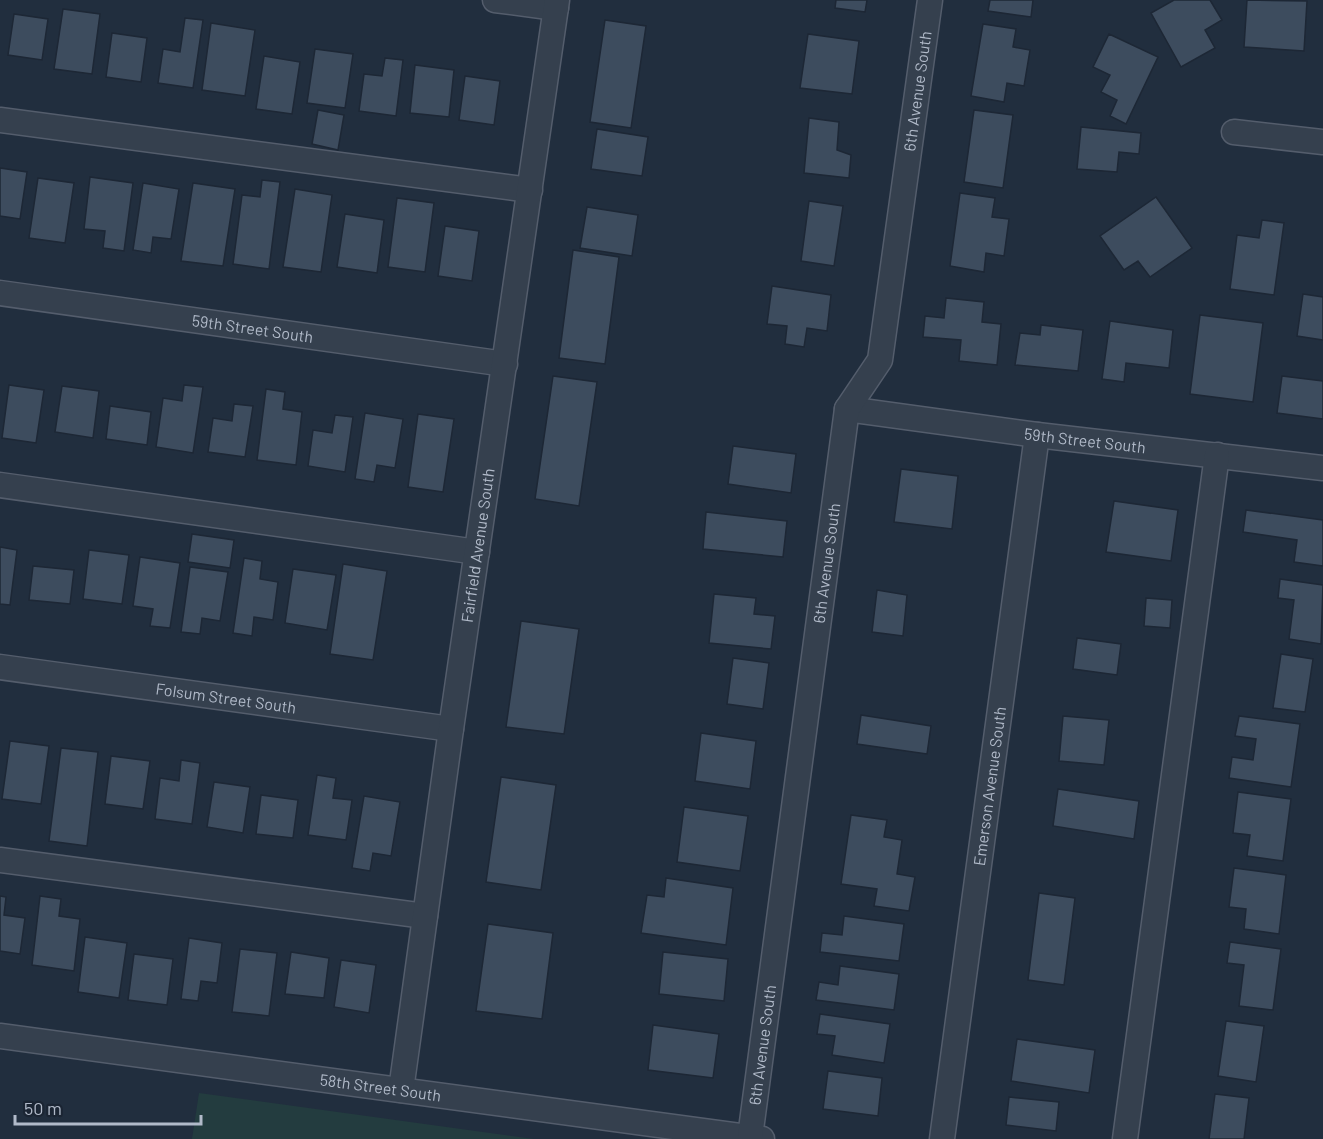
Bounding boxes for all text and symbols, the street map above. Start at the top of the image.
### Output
street label: 6th Avenue South [899,30,935,152]
street label: 59th Street South [191,310,314,346]
street label: 59th Street South [1023,423,1147,456]
street label: Fairfield Avenue South [457,467,498,624]
street label: 6th Avenue South [809,502,843,624]
street label: Folsum Street South [154,678,297,717]
street label: Emerson Avenue South [969,705,1009,867]
street label: 6th Avenue South [744,983,779,1106]
street label: 58th Street South [319,1069,442,1105]
scale bar [15,1088,201,1126]
text: 50 m [24,1097,62,1119]

